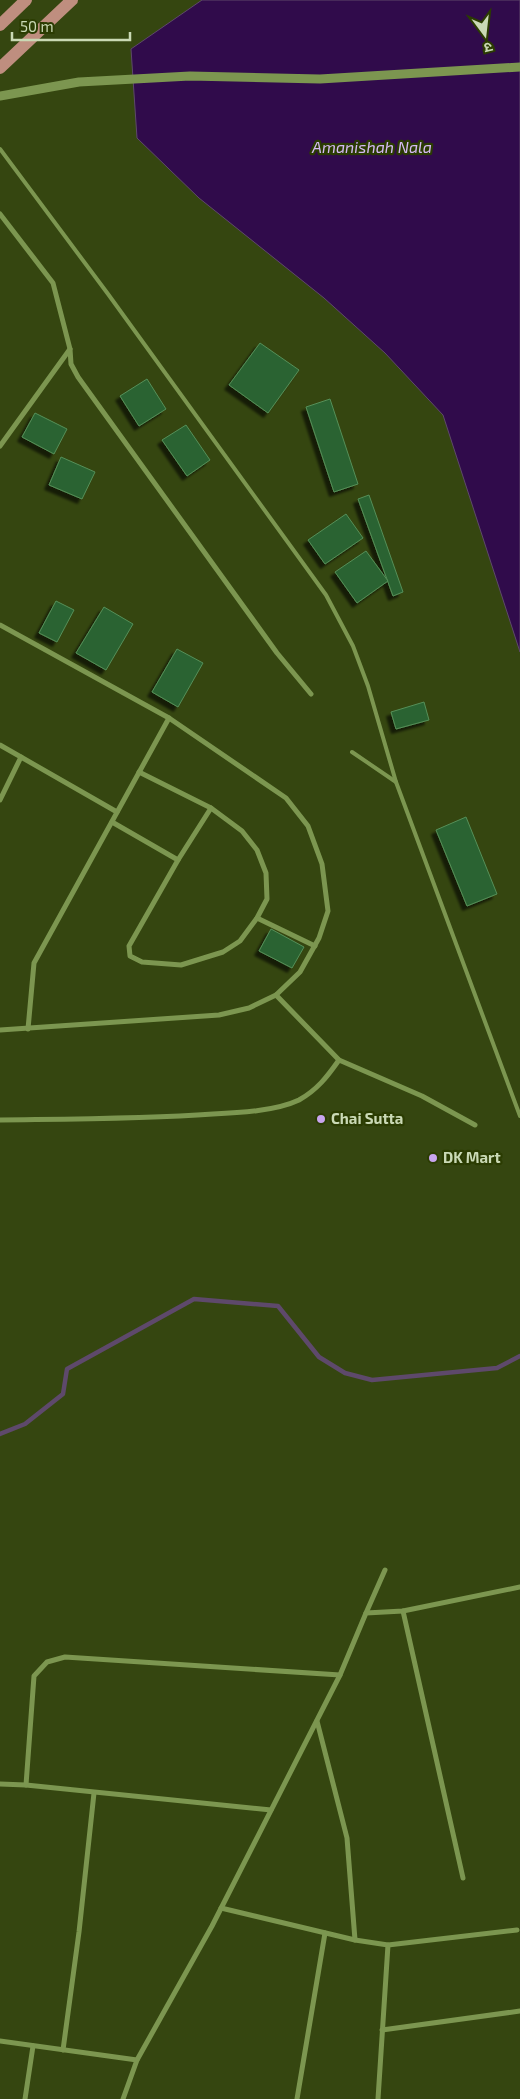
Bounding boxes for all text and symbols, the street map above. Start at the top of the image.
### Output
scale bar [12,10,130,42]
north arrow [460,10,510,60]
text: 50 m [20,17,54,35]
text: उ [482,39,495,58]
water label: Amanishah Nala [311,137,432,156]
place label: Chai Sutta [331,1109,403,1127]
marker: Chai Sutta [315,1113,327,1125]
place label: DK Mart [443,1148,501,1166]
marker: DK Mart [427,1152,439,1164]

